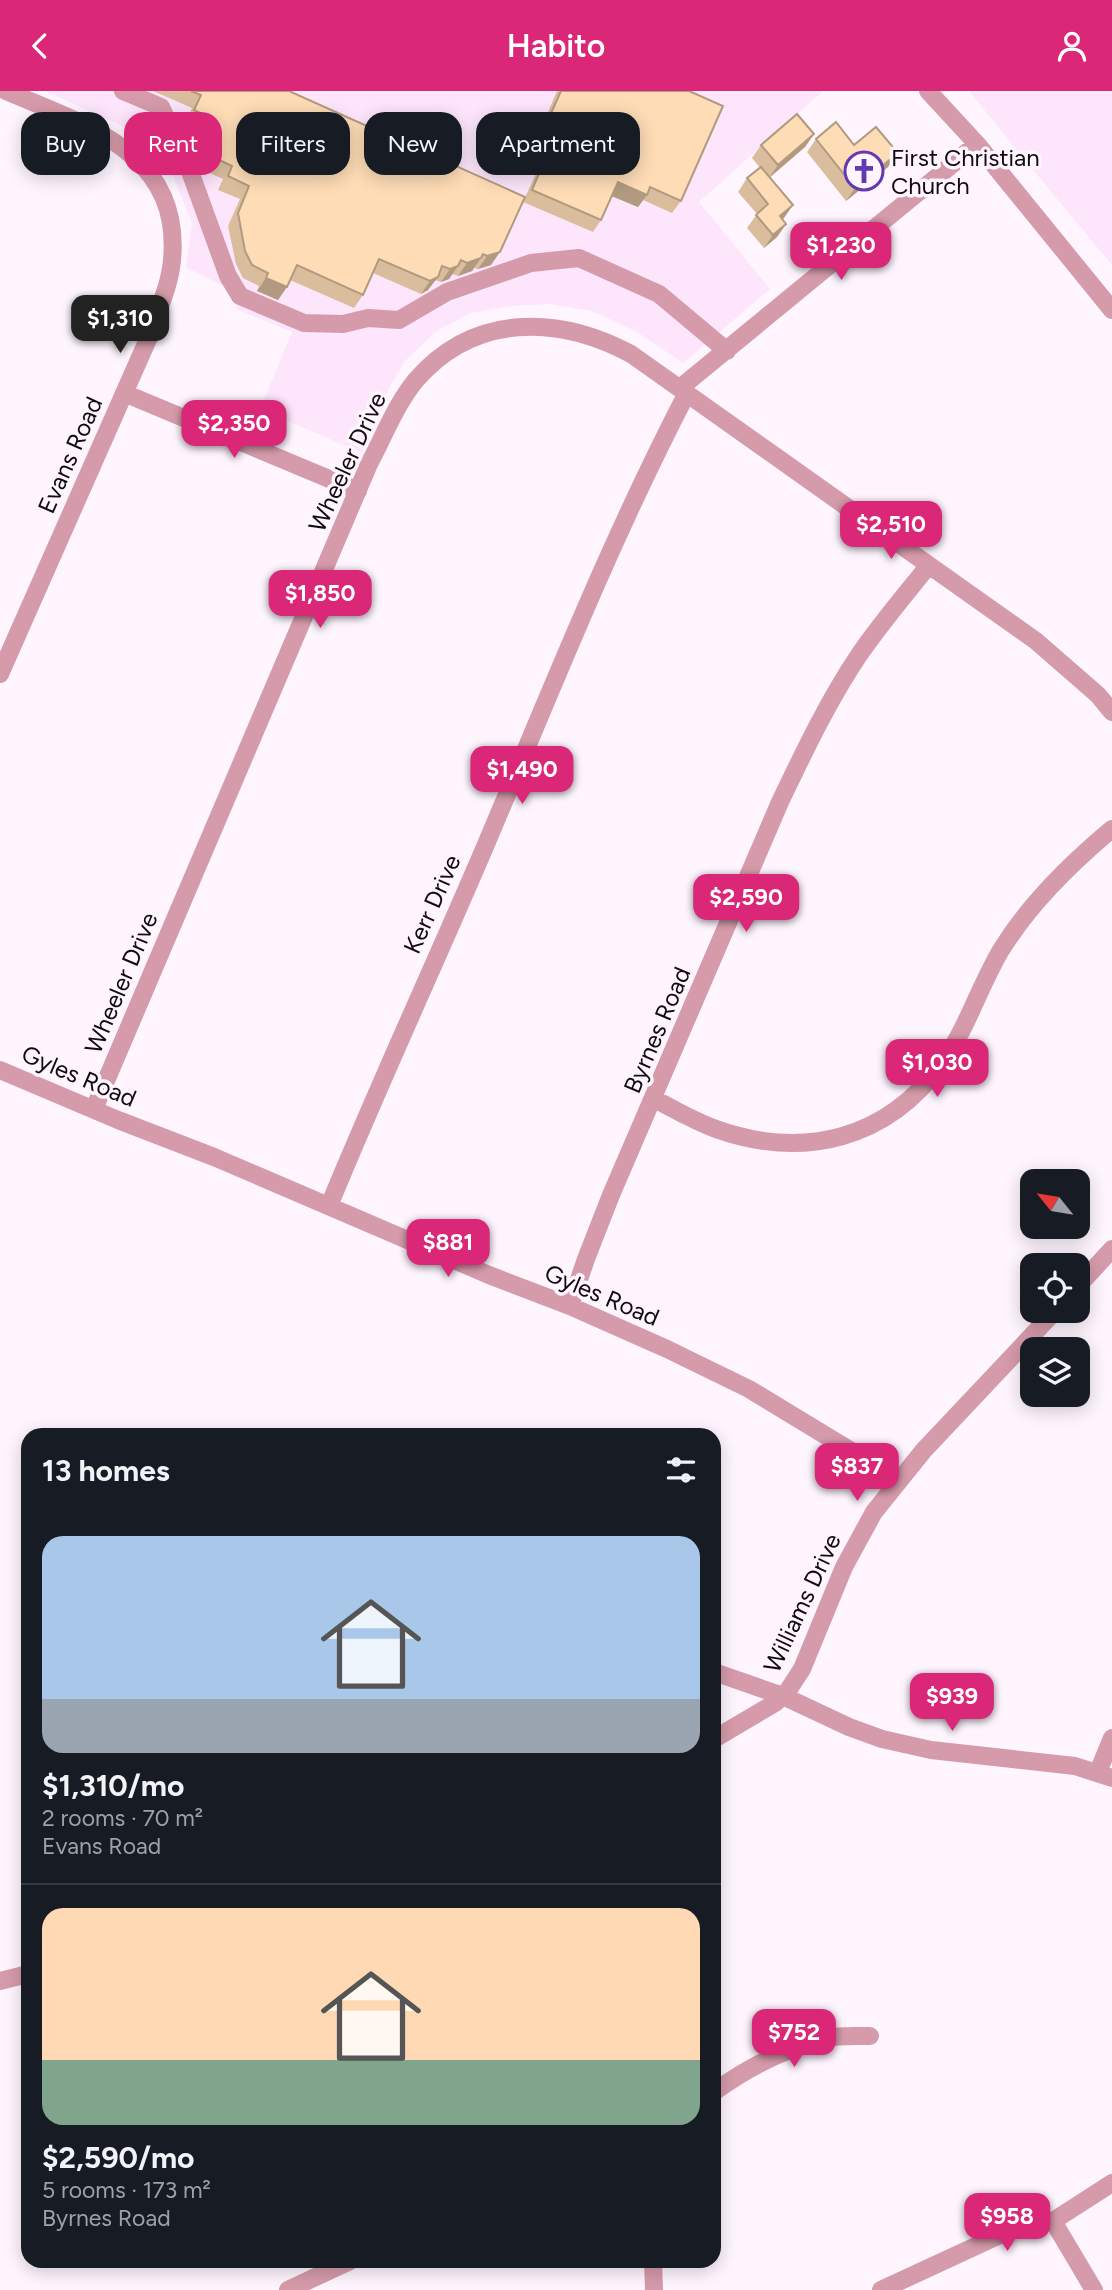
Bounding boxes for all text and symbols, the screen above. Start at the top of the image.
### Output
icon: back [21,27,59,65]
text: Habito [507,27,605,65]
icon: person [1053,27,1091,65]
chip: Buy [21,112,110,175]
chip: Rent [124,112,222,175]
chip: Filters [236,112,350,175]
chip: New [364,112,462,175]
chip: Apartment [476,112,640,175]
place label: First Christian Church [891,143,1040,200]
church icon: First Christian Church [843,150,885,192]
pin: $1,230 [784,223,898,282]
text: $1,230 [806,231,876,259]
pin: $1,310 [63,295,177,355]
text: $1,310 [87,304,153,332]
street label: Wheeler Drive [302,388,392,536]
street label: Evans Road [31,392,109,518]
pin: $2,350 [177,401,291,460]
text: $2,350 [197,409,271,437]
pin: $2,510 [834,501,948,561]
text: $2,510 [856,510,926,538]
pin: $1,850 [263,571,377,630]
text: $1,850 [285,579,355,607]
pin: $1,490 [465,747,579,806]
text: $1,490 [486,755,558,783]
street label: Kerr Drive [397,850,467,958]
pin: $2,590 [689,875,803,934]
text: $2,590 [709,883,783,911]
street label: Wheeler Drive [78,908,164,1058]
street label: Byrnes Road [617,963,697,1097]
street label: Gyles Road [17,1039,141,1113]
pin: $1,030 [880,1039,994,1099]
text: $1,030 [902,1048,972,1076]
north arrow [1020,1169,1090,1239]
map controls [1020,1169,1090,1407]
pin: $881 [407,1219,489,1279]
text: $881 [423,1228,473,1256]
button: locate [1020,1253,1090,1323]
street label: Gyles Road [540,1258,664,1332]
button: layers [1020,1337,1090,1407]
pin: $837 [816,1443,898,1503]
icon: filters [662,1451,700,1489]
text: 13 homes [42,1452,170,1489]
text: $837 [831,1452,883,1480]
street label: Williams Drive [757,1529,847,1677]
icon: home [308,1581,434,1707]
pin: $939 [911,1673,993,1733]
text: $939 [926,1682,978,1710]
text: $1,310/mo [42,1767,184,1804]
text: 2 rooms · 70 m² [42,1804,203,1832]
text: Evans Road [42,1832,161,1860]
icon: home [308,1953,434,2079]
pin: $752 [753,2009,835,2069]
text: $752 [768,2018,820,2046]
text: $2,590/mo [42,2139,195,2176]
text: 5 rooms · 173 m² [42,2176,211,2204]
pin: $958 [966,2193,1048,2253]
text: $958 [980,2202,1034,2230]
text: Byrnes Road [42,2204,171,2232]

